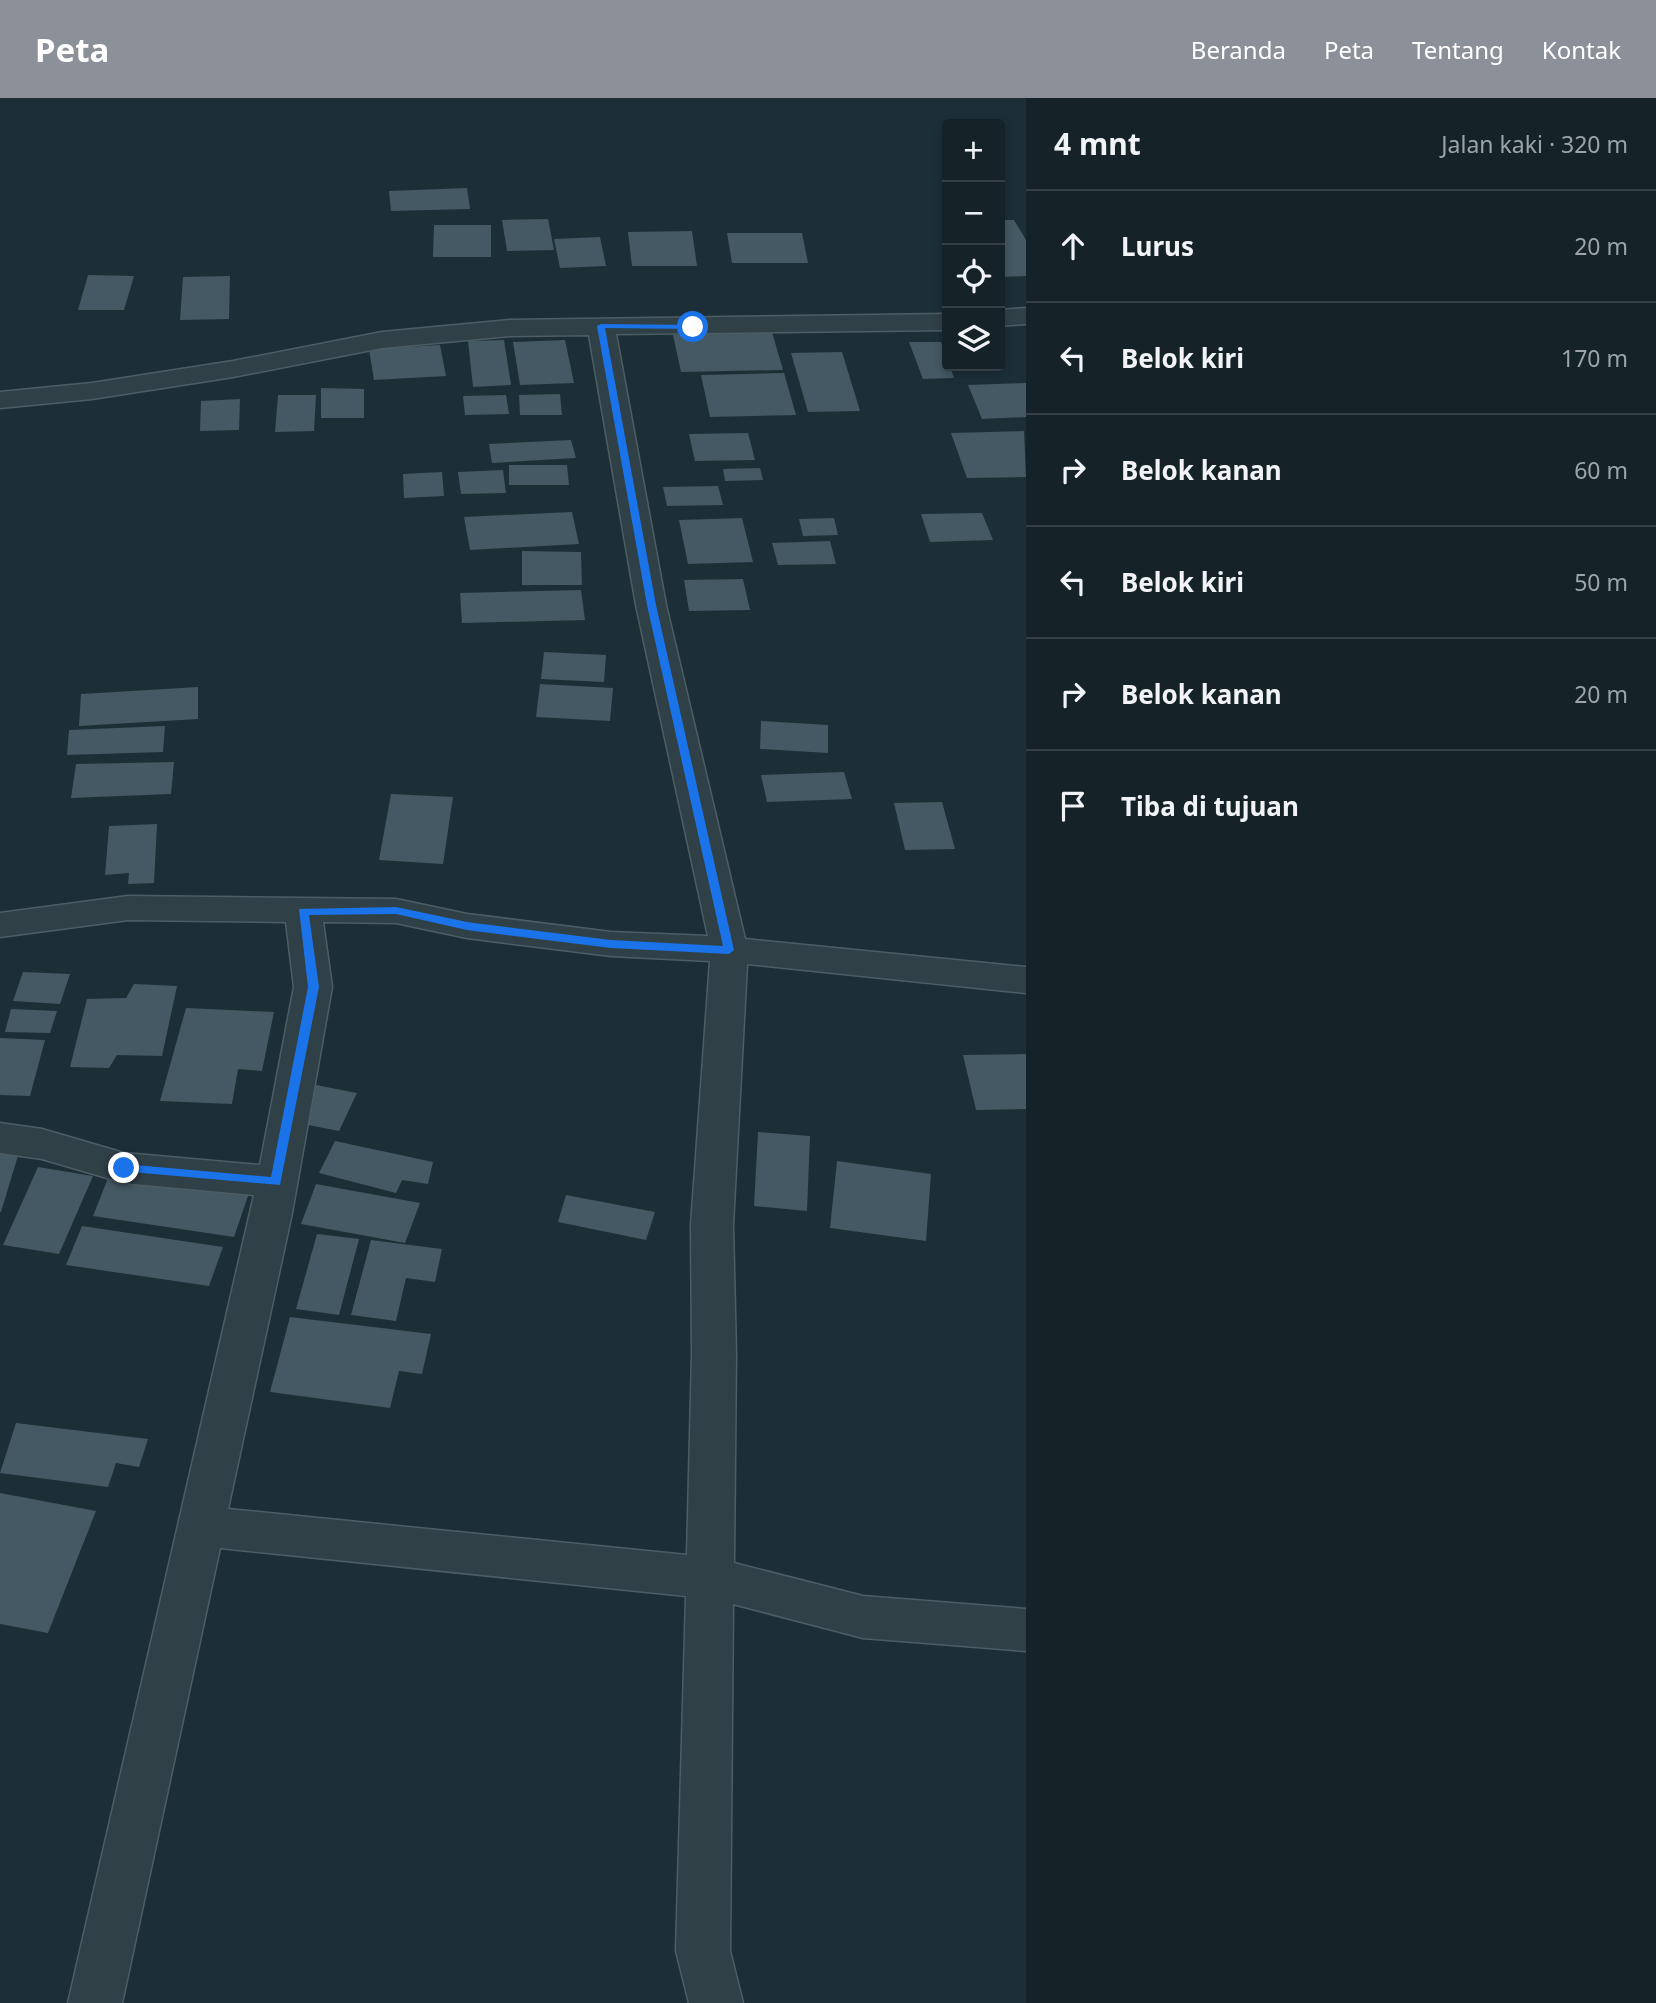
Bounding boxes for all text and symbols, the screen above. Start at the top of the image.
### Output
text: Peta [35,27,109,72]
text: Beranda [1191,33,1286,66]
text: Peta [1324,33,1374,66]
text: Tentang [1412,33,1504,66]
text: Kontak [1542,33,1621,66]
map controls [942,119,1005,371]
button: + [942,119,1005,182]
text: 4 mnt [1054,123,1141,164]
text: Jalan kaki · 320 m [1441,128,1628,160]
button: − [942,182,1005,245]
icon: ahead [1054,227,1092,265]
text: Lurus [1121,228,1194,264]
text: 20 m [1574,230,1628,262]
button: locate [942,245,1005,308]
button: layers [942,308,1005,371]
route start [677,311,708,342]
icon: left [1054,339,1092,377]
text: Belok kiri [1121,340,1244,376]
text: 170 m [1561,342,1628,374]
icon: right [1054,451,1092,489]
text: Belok kanan [1121,452,1282,488]
text: 60 m [1574,454,1628,486]
icon: left [1054,563,1092,601]
text: Belok kiri [1121,564,1244,600]
text: 50 m [1574,566,1628,598]
icon: right [1054,675,1092,713]
text: Belok kanan [1121,676,1282,712]
text: 20 m [1574,678,1628,710]
icon: arrive [1054,787,1092,825]
text: Tiba di tujuan [1121,788,1299,824]
route end [108,1152,139,1183]

